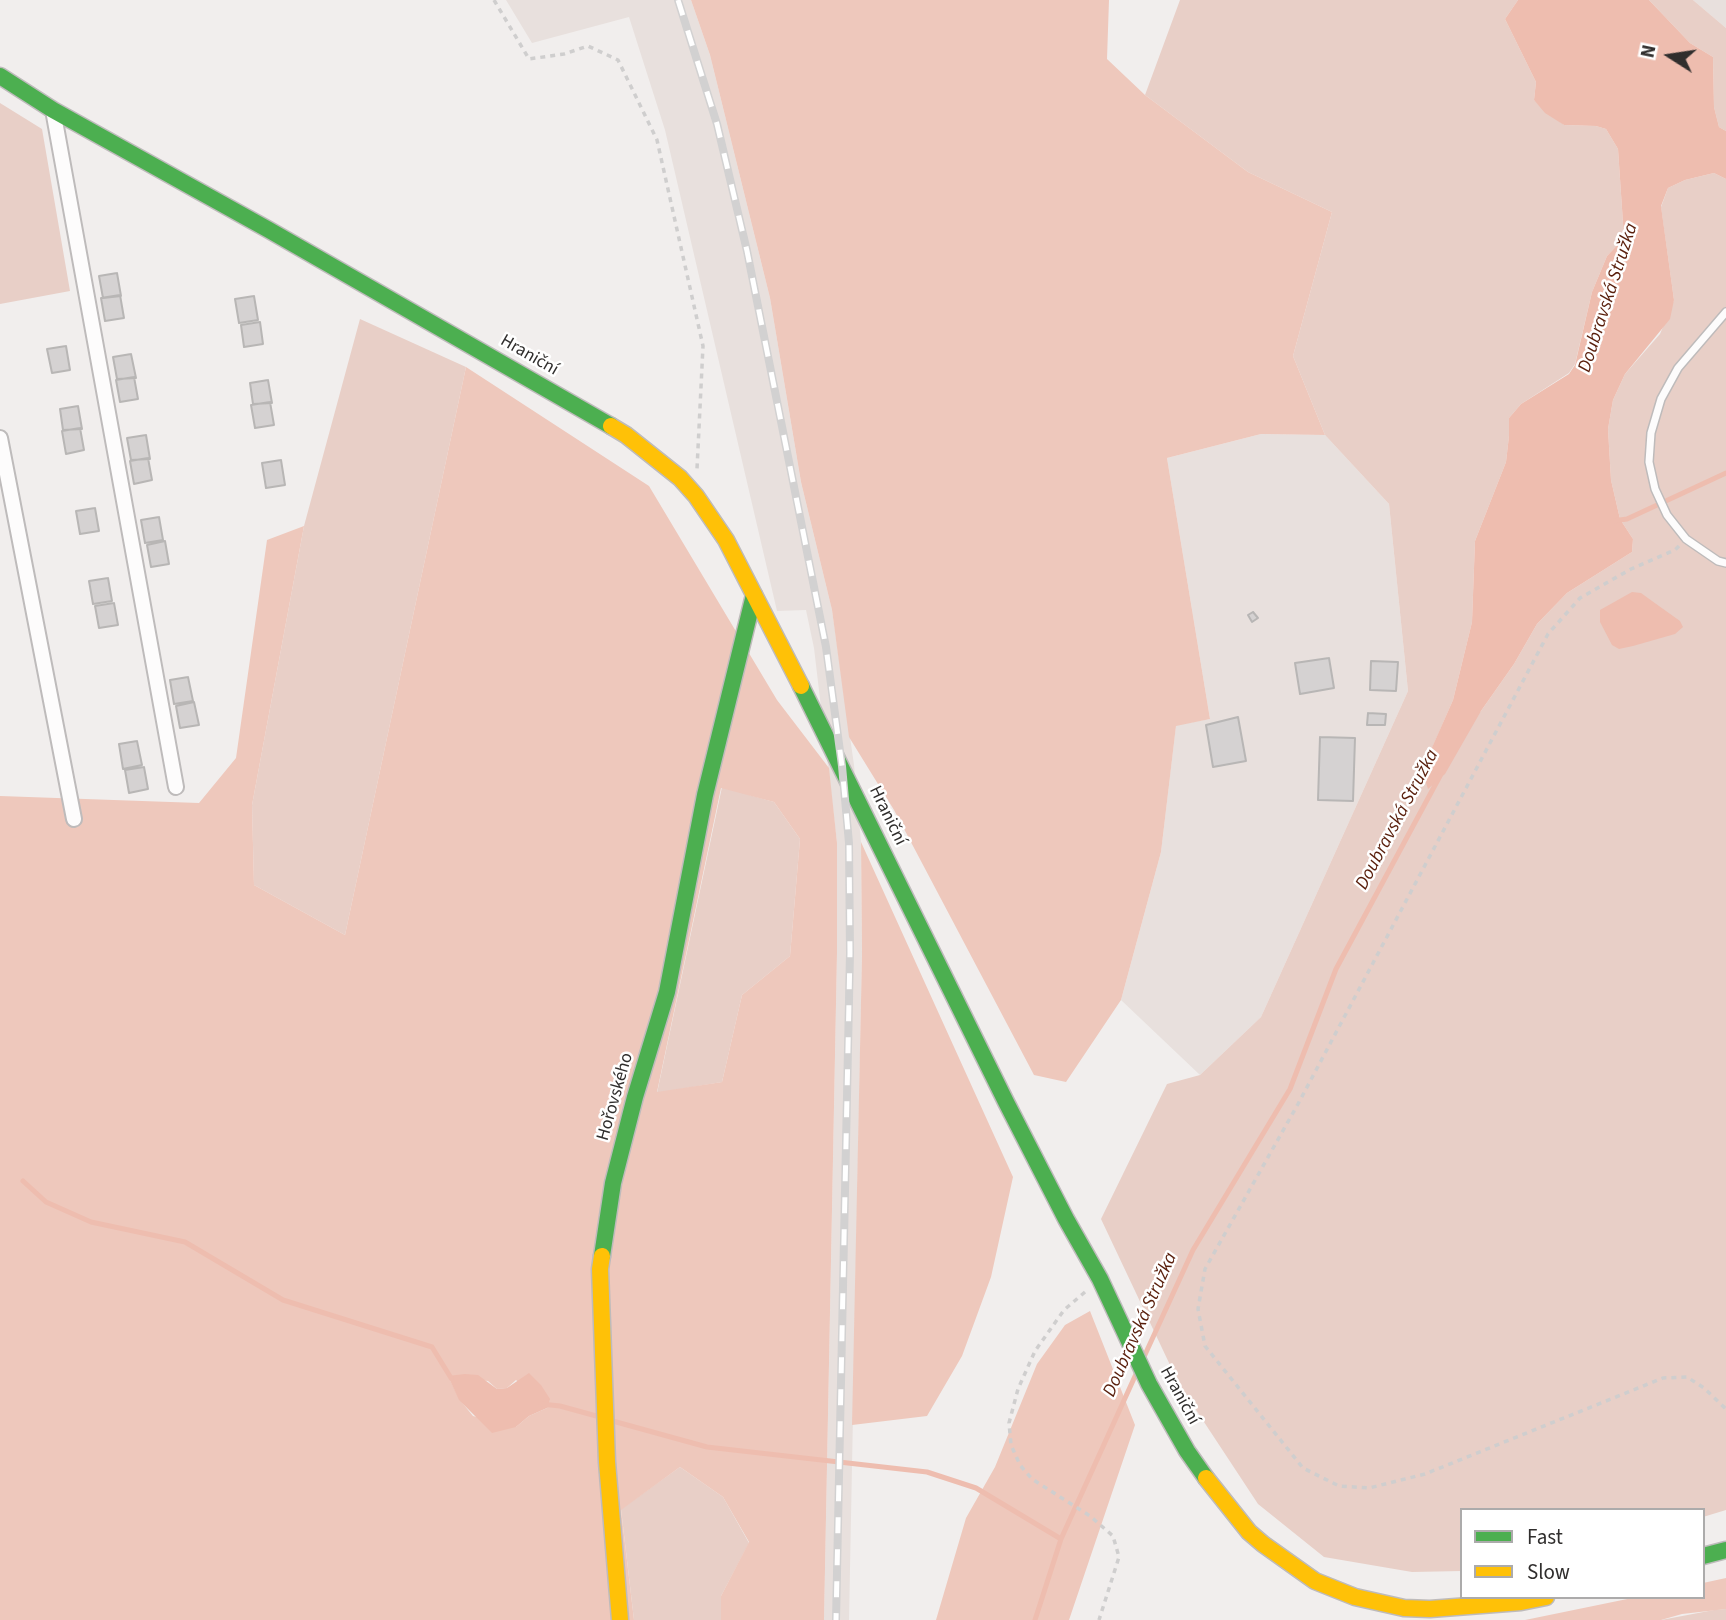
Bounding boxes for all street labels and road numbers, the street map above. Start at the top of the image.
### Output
street label: Hraniční [496,331,562,381]
street label: Hraniční [863,783,911,849]
street label: Hořovského [593,1051,639,1143]
street label: Hraniční [1154,1363,1204,1429]

